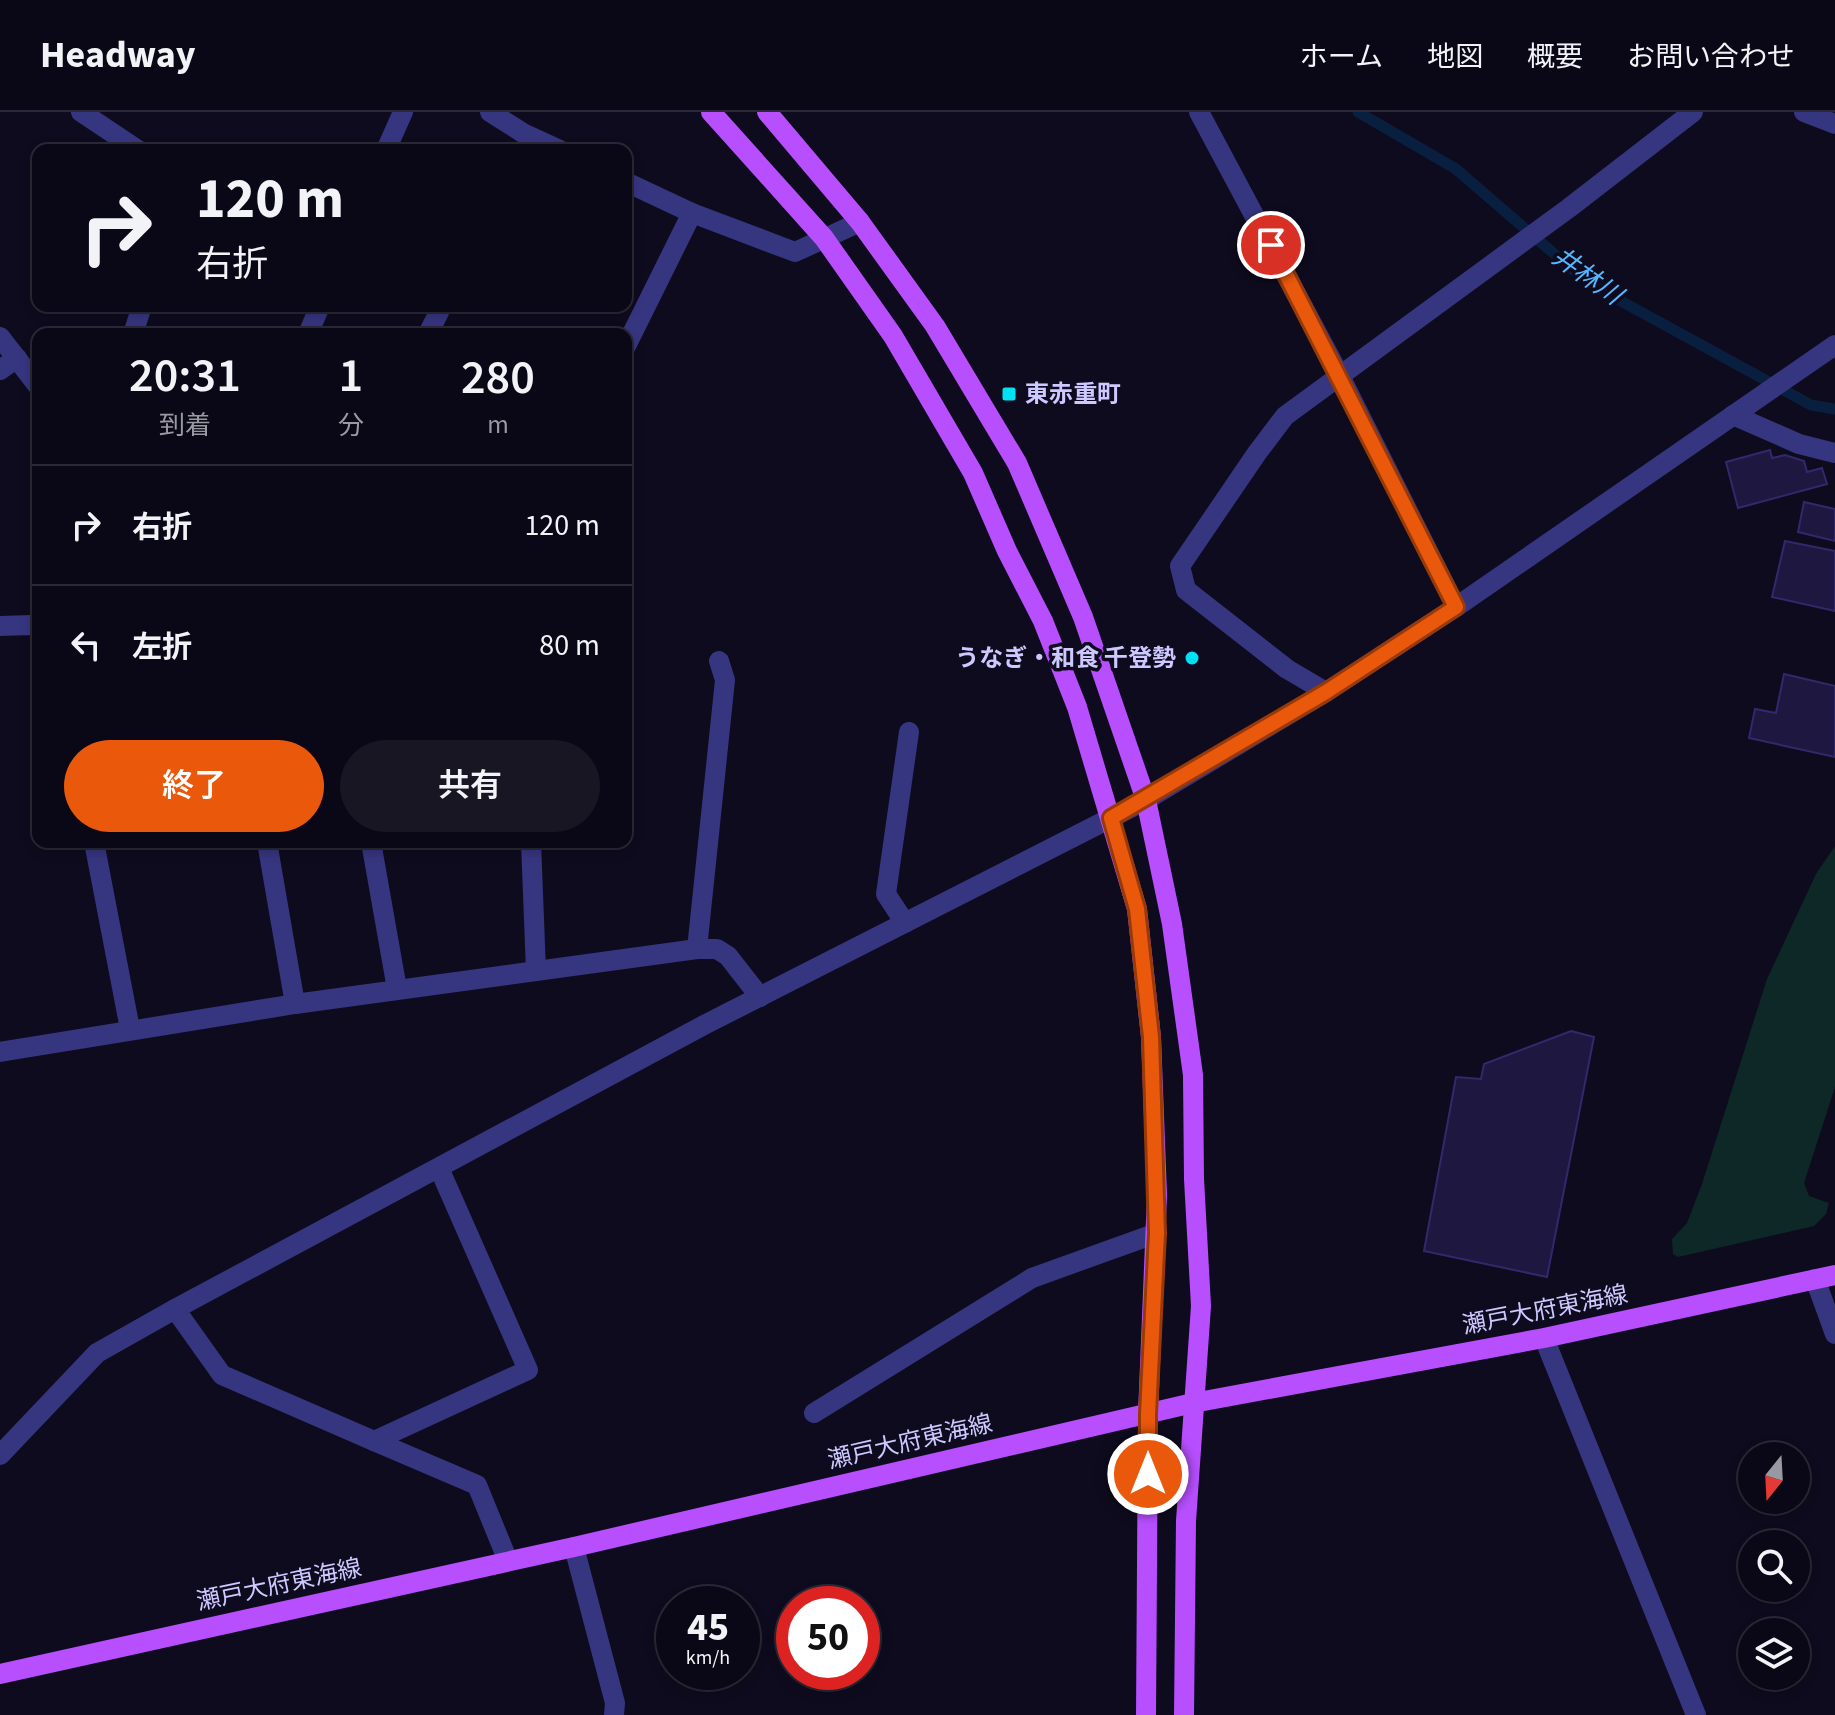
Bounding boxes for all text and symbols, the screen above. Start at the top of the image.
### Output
text: Headway [40,28,196,82]
text: ホーム [1300,37,1383,77]
text: 地図 [1427,37,1483,77]
text: 概要 [1527,37,1583,77]
text: お問い合わせ [1627,37,1795,77]
text: 120 m [196,160,344,239]
icon: right [64,176,168,280]
pin [1237,211,1305,279]
icon: arrive [1249,223,1293,267]
water label: 井林川 [1544,238,1632,315]
text: 右折 [196,239,268,290]
text: 20:31 [129,342,241,410]
text: 1 [339,342,363,410]
text: 280 [461,344,535,412]
place label: 東赤重町 [1025,377,1121,412]
marker: 東赤重町 [1000,385,1018,403]
text: m [487,406,509,443]
text: 到着 [159,407,211,444]
text: 分 [338,407,364,444]
icon: right [64,503,108,547]
text: 120 m [524,504,600,547]
text: 右折 [132,506,192,549]
icon: left [64,623,108,667]
text: 80 m [539,624,600,667]
text: 左折 [132,626,192,669]
place label: うなぎ・和食 千登勢 [955,641,1176,676]
marker: うなぎ・和食 千登勢 [1183,649,1201,667]
button: 終了 [64,740,324,832]
button: 共有 [340,740,600,832]
street label: 瀬戸大府東海線 [1459,1277,1631,1343]
street label: 瀬戸大府東海線 [824,1406,996,1478]
position arrow [1106,1432,1190,1516]
north arrow [1738,1442,1810,1514]
map controls [1738,1442,1810,1690]
button: search [1738,1530,1810,1602]
street label: 瀬戸大府東海線 [193,1550,365,1620]
speed limit sign: 50 [776,1586,880,1690]
text: 45 [687,1599,729,1656]
button: layers [1738,1618,1810,1690]
text: km/h [686,1644,730,1672]

